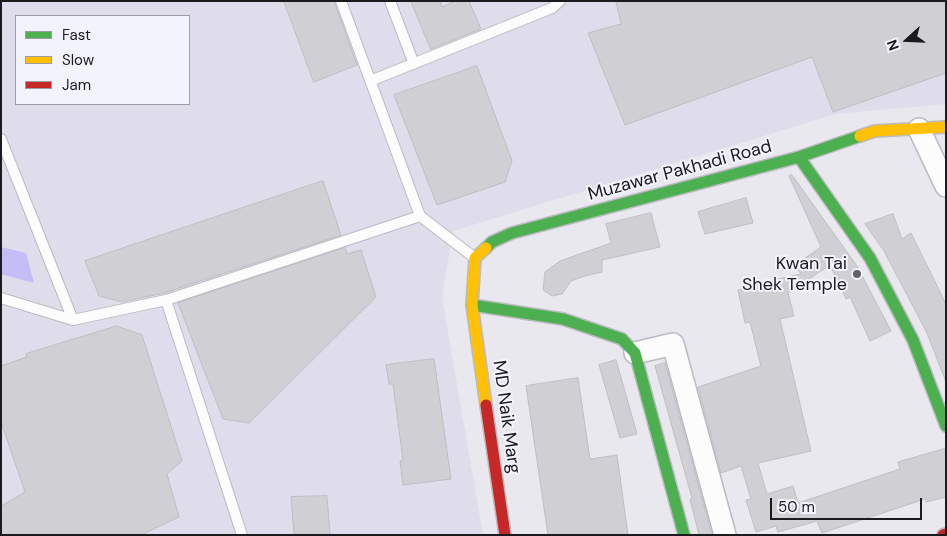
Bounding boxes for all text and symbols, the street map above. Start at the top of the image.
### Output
legend [15,15,190,105]
north arrow [882,15,932,65]
text: Fast [62,25,91,45]
text: N [883,37,903,53]
text: Slow [62,50,94,70]
text: Jam [62,75,91,95]
street label: Muzawar Pakhadi Road [586,136,774,206]
place label: Kwan Tai Shek Temple [742,253,847,296]
marker: Kwan Tai Shek Temple [851,268,863,280]
street label: MD Naik Marg [487,359,525,475]
scale bar [772,488,924,520]
text: 50 m [778,497,815,517]

